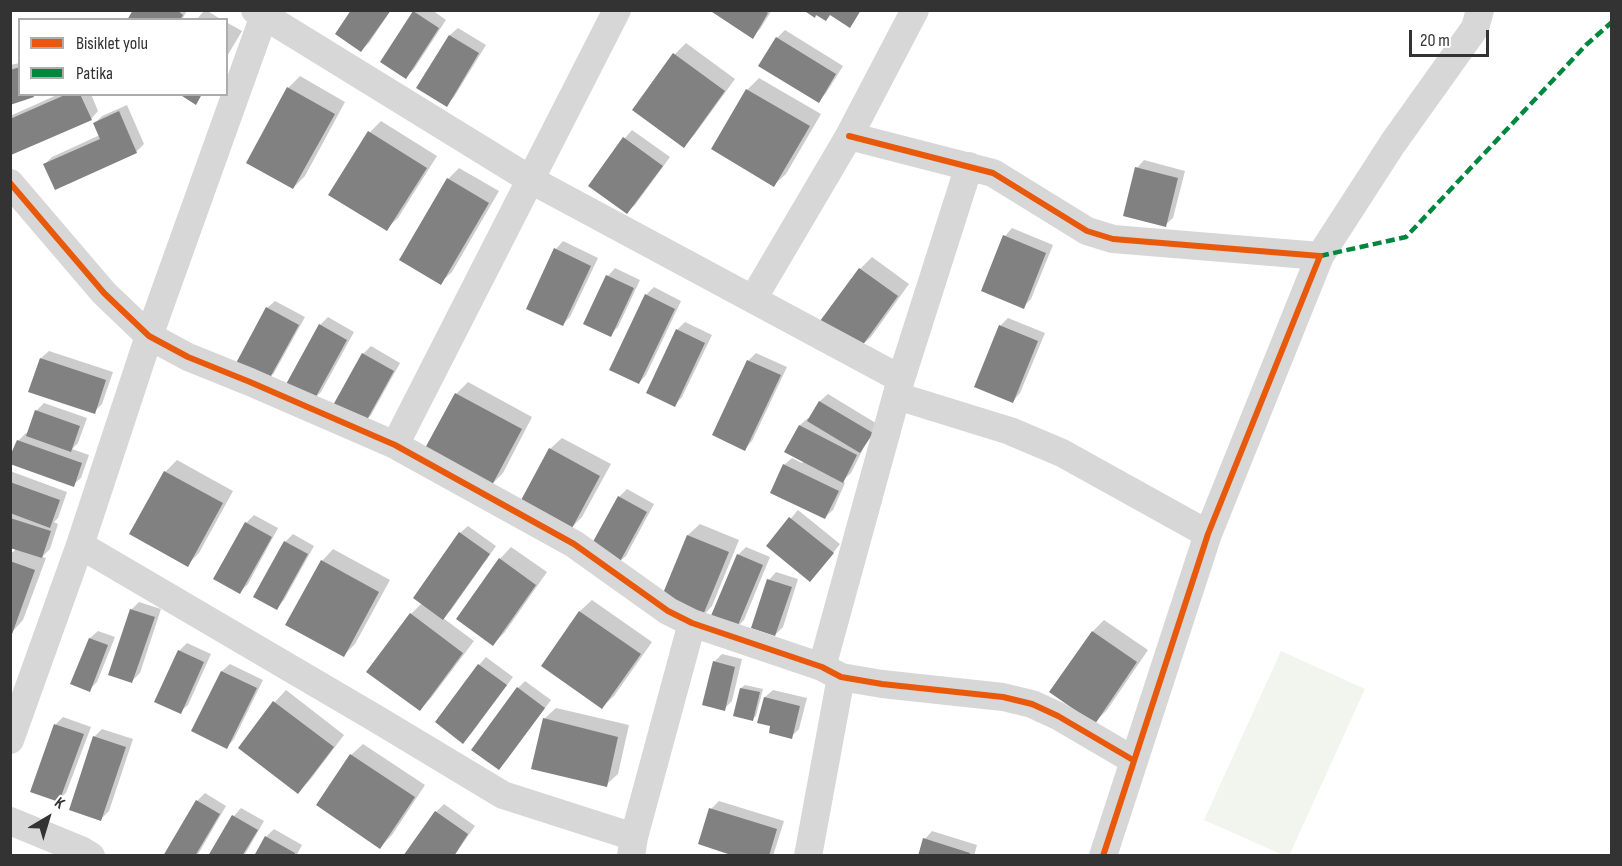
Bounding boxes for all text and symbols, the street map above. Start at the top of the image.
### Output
legend [18,18,228,96]
scale bar [1412,18,1492,56]
text: 20 m [1420,30,1450,51]
text: Bisiklet yolu [76,33,148,54]
text: Patika [76,63,113,84]
north arrow [18,788,78,848]
text: K [50,794,68,813]

